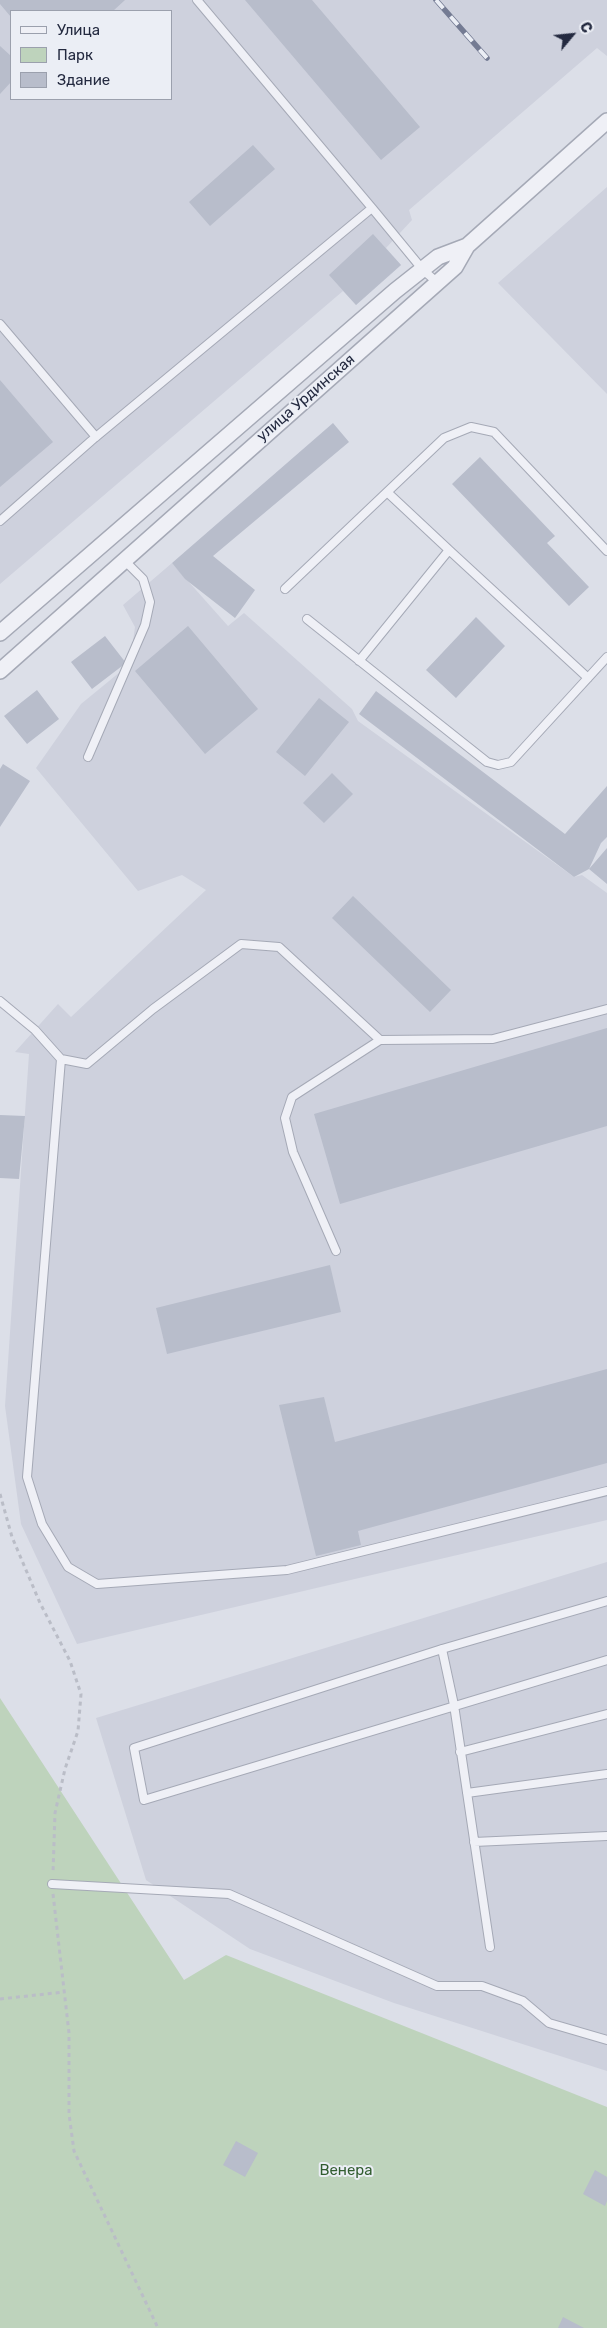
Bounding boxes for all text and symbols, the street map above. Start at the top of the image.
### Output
legend [10,10,172,100]
north arrow [547,10,597,60]
text: С [576,19,595,36]
text: Улица [57,21,100,39]
text: Парк [57,46,93,64]
text: Здание [57,71,110,89]
street label: улица Урдинская [253,351,359,445]
park label: Венера [319,2162,373,2180]

